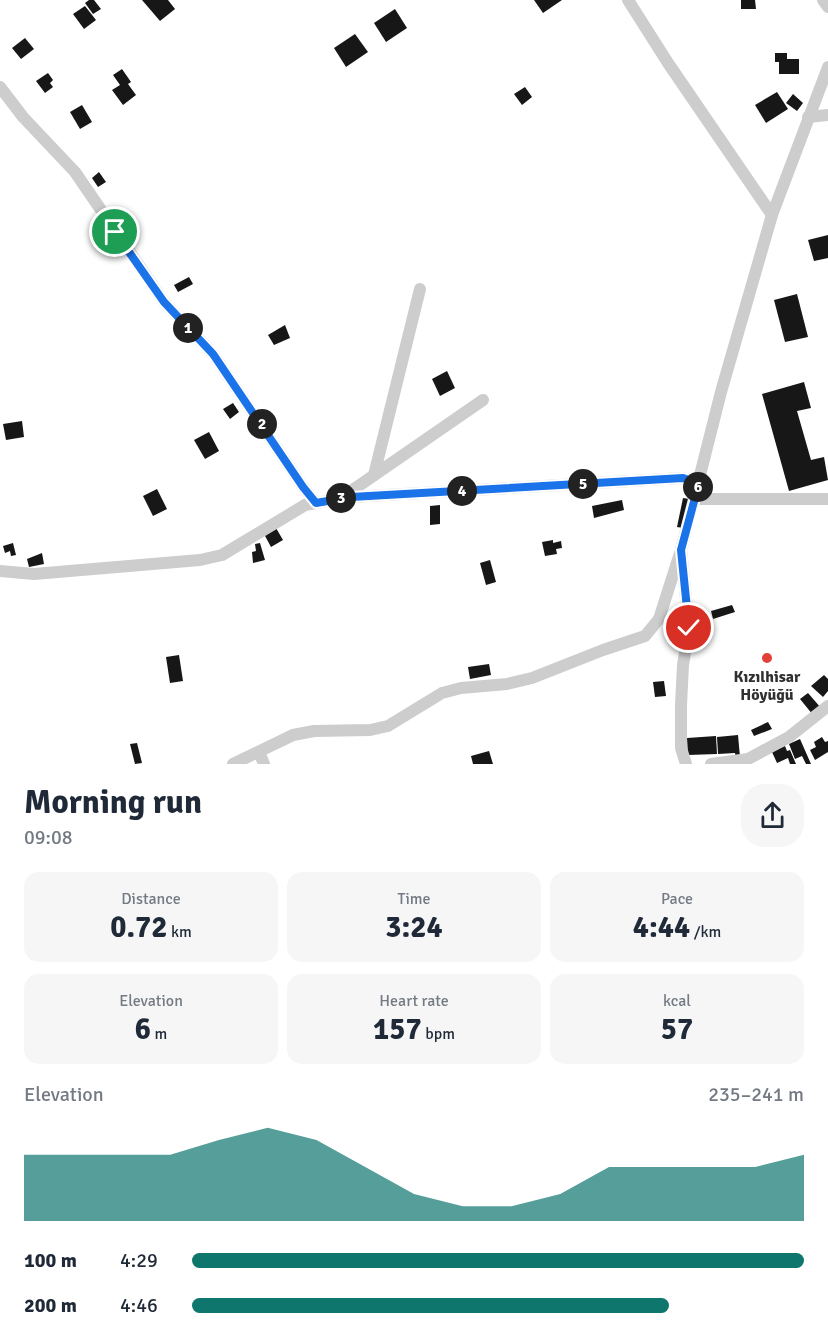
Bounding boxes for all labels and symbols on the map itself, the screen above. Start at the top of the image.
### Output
pin [89,206,140,257]
pin: 1 [173,313,203,343]
pin: 2 [247,409,277,439]
pin: 5 [568,469,598,499]
pin: 6 [683,472,713,502]
pin: 4 [447,476,477,506]
pin: 3 [326,483,356,513]
pin [663,602,714,653]
marker: Kızılhisar Höyüğü [760,651,774,665]
place label: Kızılhisar Höyüğü [734,667,801,705]

